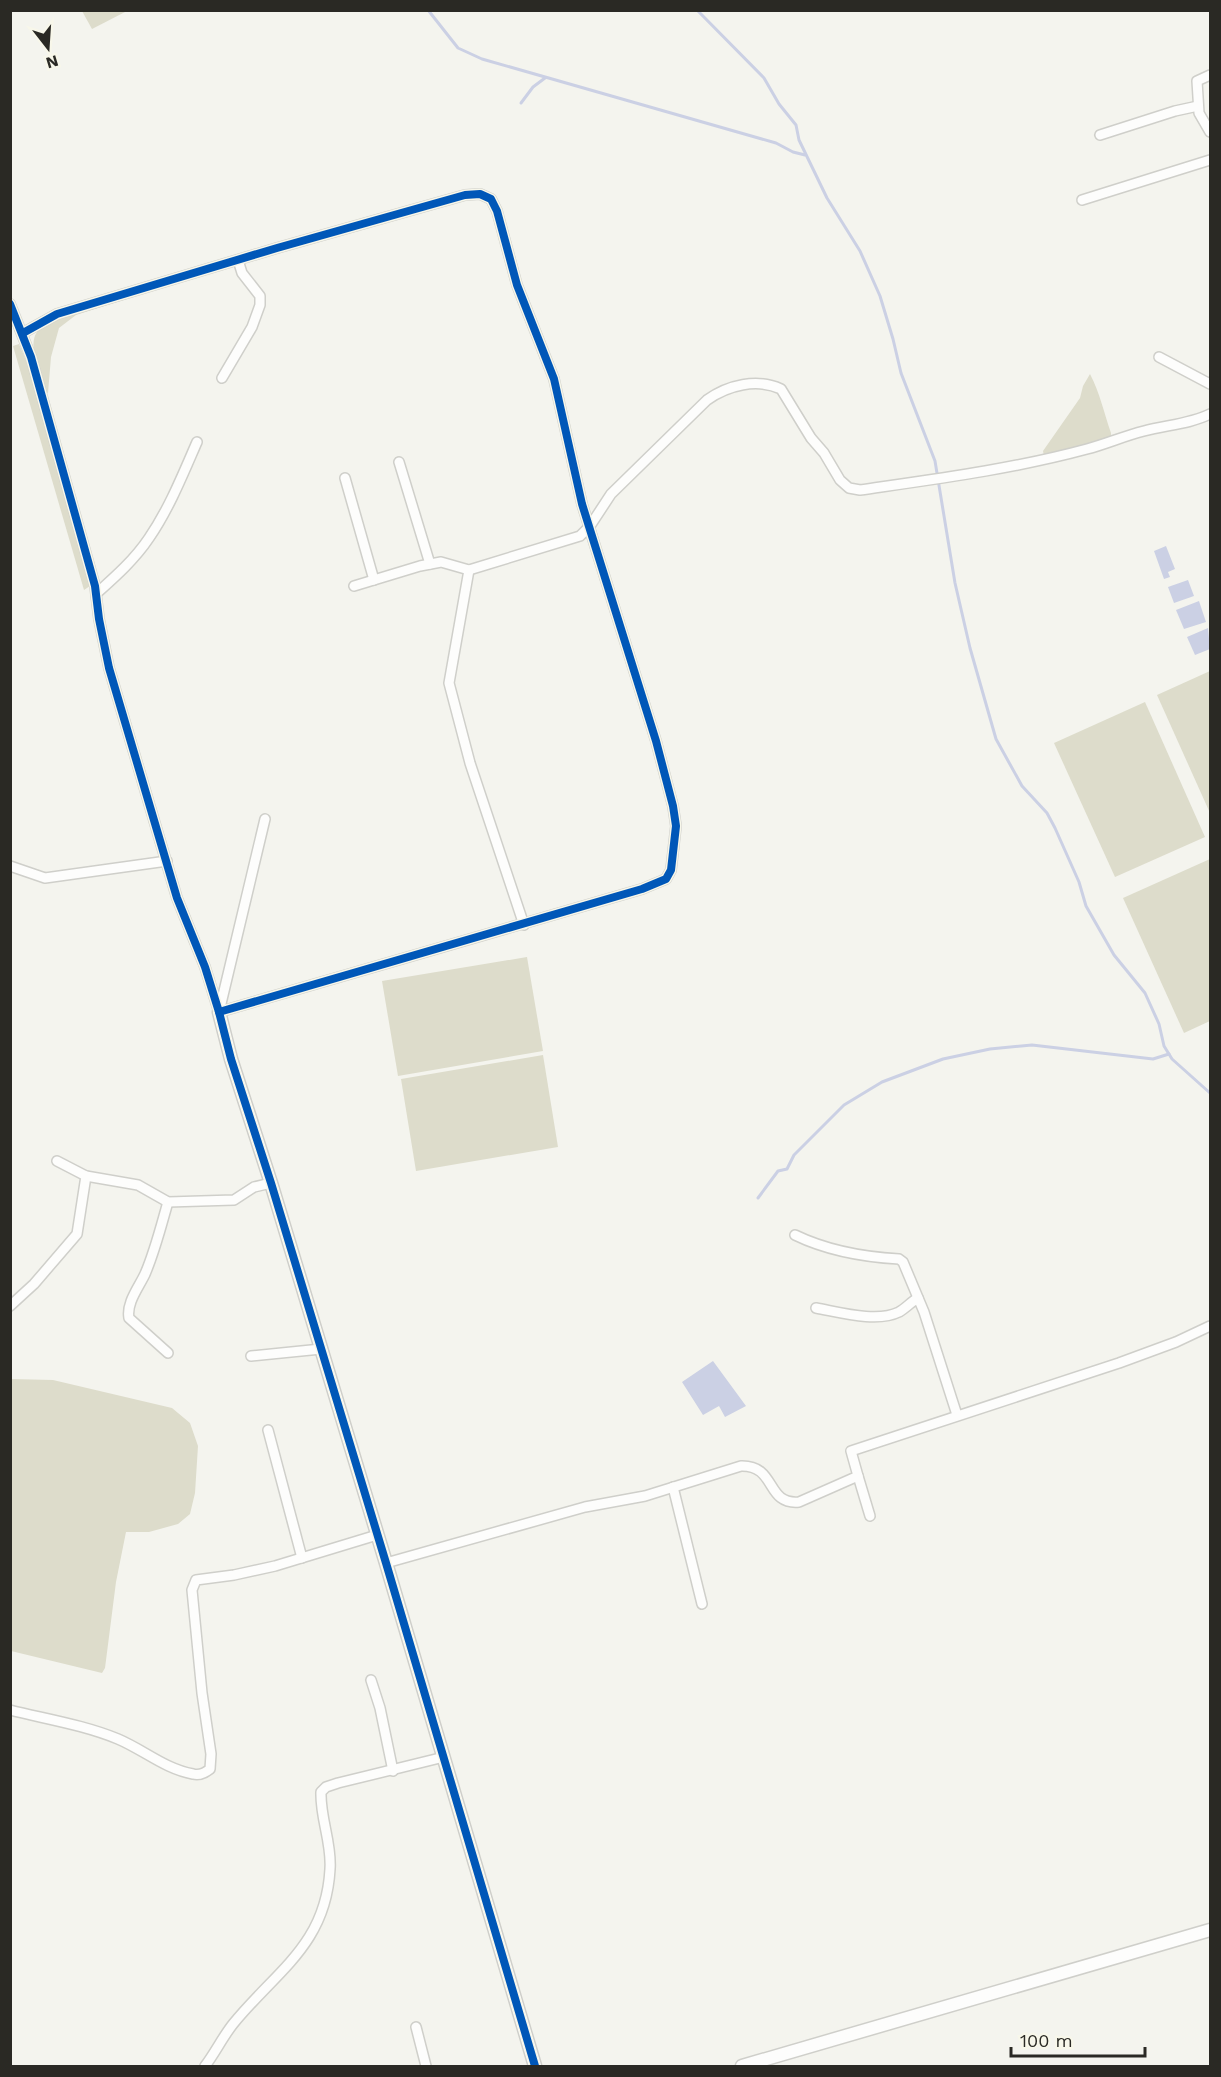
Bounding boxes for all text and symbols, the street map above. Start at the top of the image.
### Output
north arrow [18,18,78,78]
text: N [44,51,61,73]
scale bar [1011,2020,1144,2058]
text: 100 m [1020,2030,1073,2051]

